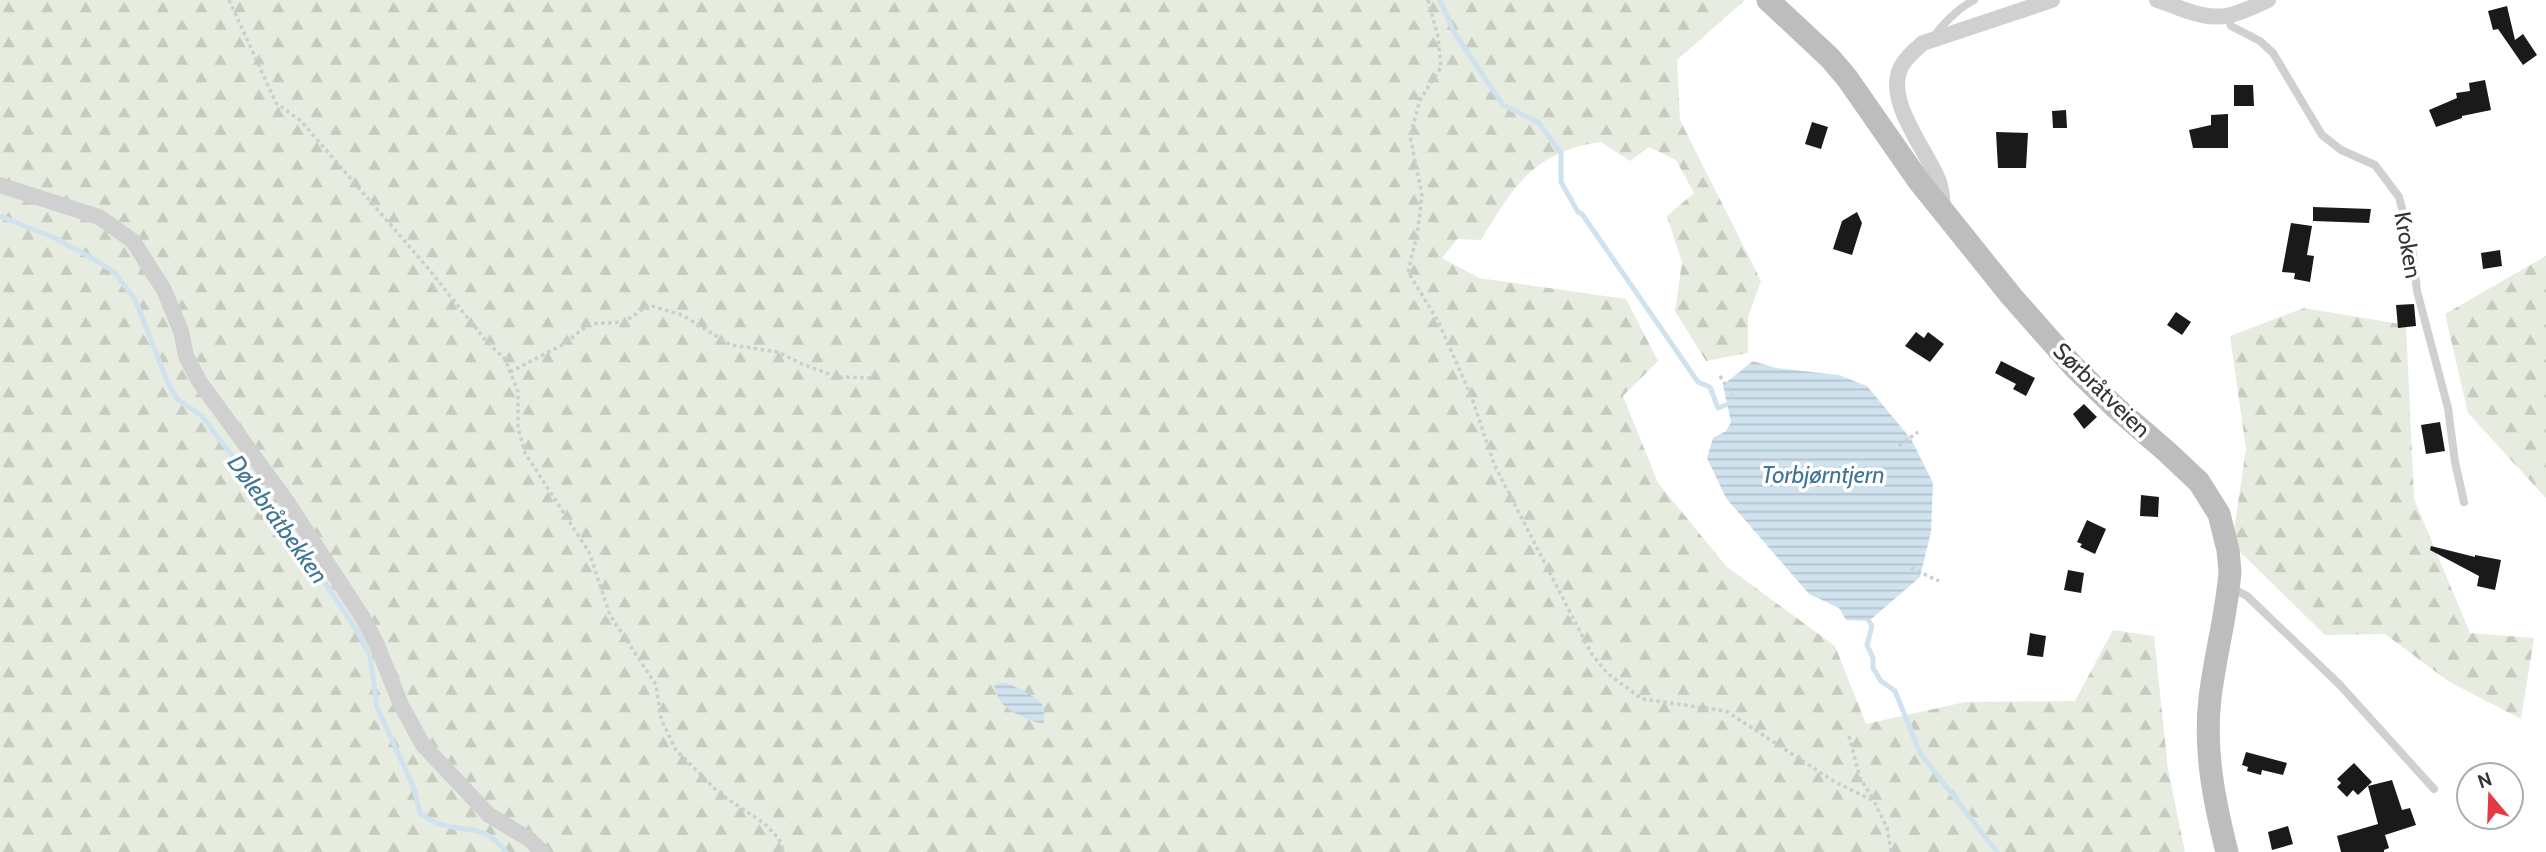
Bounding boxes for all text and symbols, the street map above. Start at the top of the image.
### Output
street label: Kroken [2388,210,2428,280]
street label: Sørbråtveien [2048,337,2156,443]
water label: Dølebråtbekken [222,449,334,589]
water label: Torbjørntjern [1761,460,1885,489]
north arrow [2455,761,2525,831]
text: N [2475,767,2495,793]

